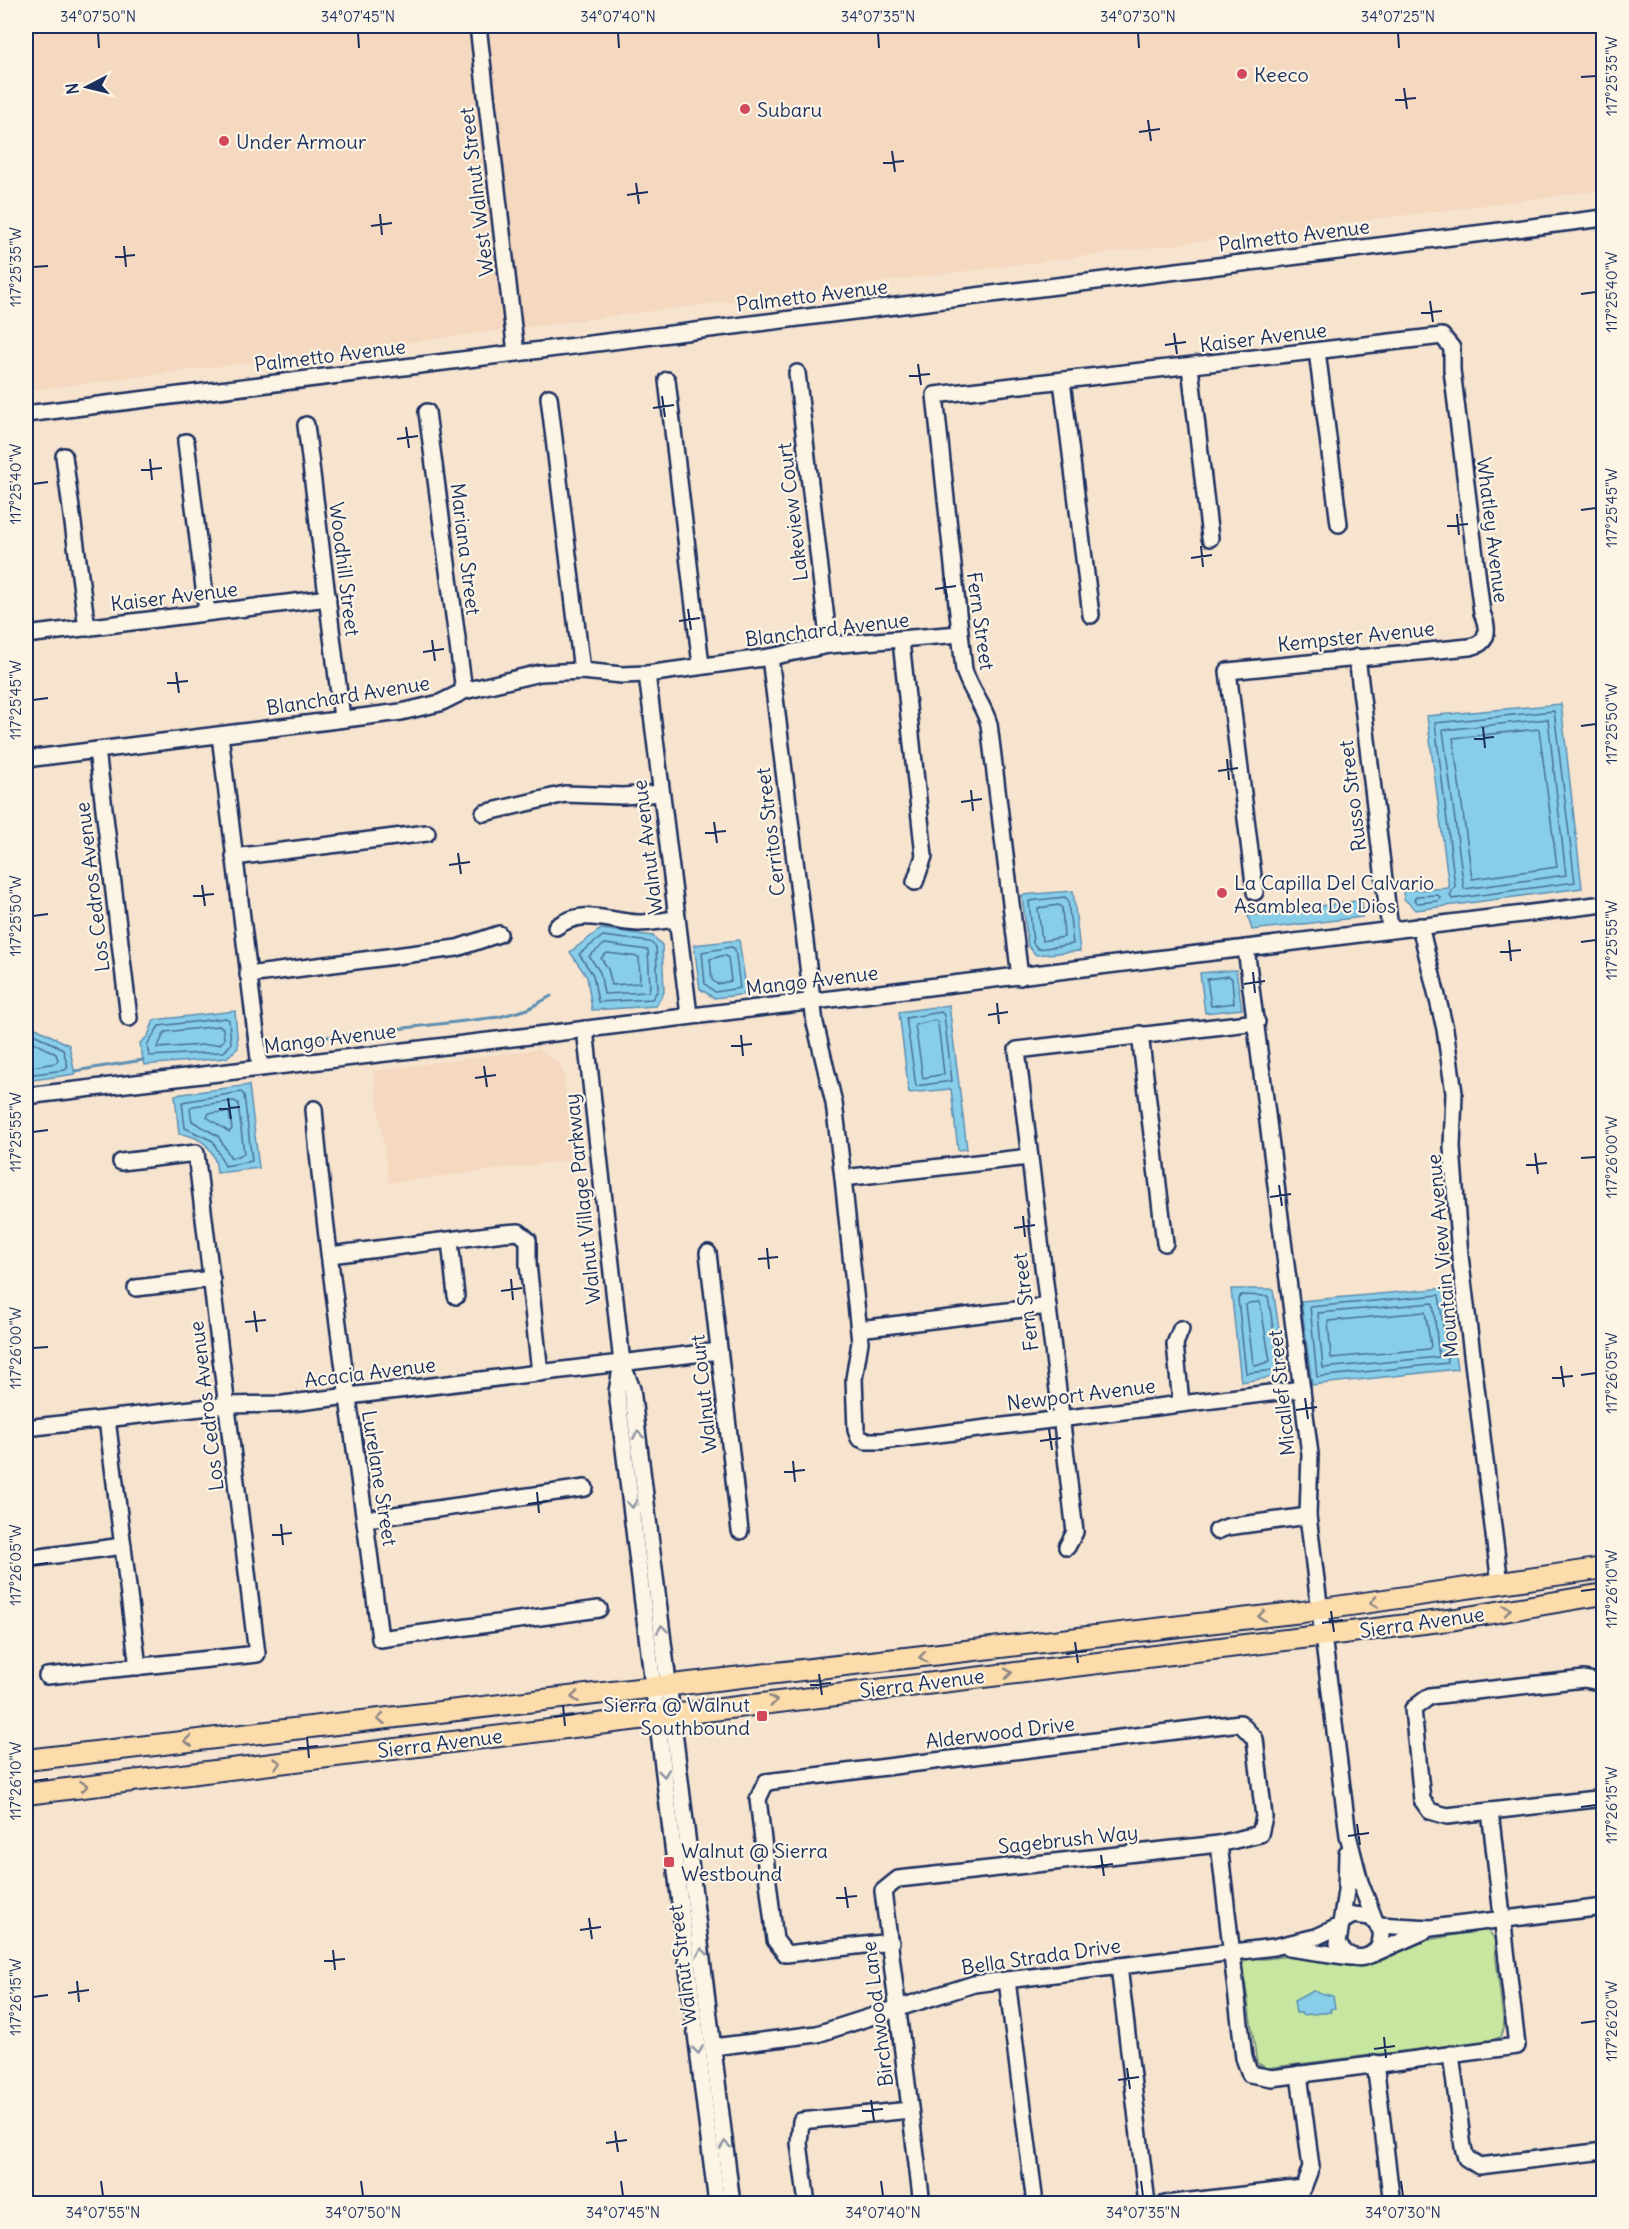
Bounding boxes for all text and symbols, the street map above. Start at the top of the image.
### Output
text: 34°07'50"N [60,7,136,26]
text: 34°07'45"N [321,7,395,26]
text: 34°07'40"N [580,7,656,26]
text: 34°07'35"N [841,7,915,26]
text: 34°07'30"N [1100,7,1176,26]
text: 34°07'25"N [1361,7,1435,26]
text: 117°25'35"W [1602,36,1621,116]
north arrow [57,57,117,117]
place label: Keeco [1254,62,1309,87]
marker: Keeco [1235,67,1249,81]
text: N [62,82,83,96]
place label: Subaru [757,97,822,122]
marker: Subaru [738,102,752,116]
street label: West Walnut Street [453,106,499,278]
place label: Under Armour [236,129,366,154]
marker: Under Armour [217,134,231,148]
street label: Palmetto Avenue [1217,213,1371,257]
text: 117°25'35"W [6,227,25,307]
text: 117°25'40"W [1602,251,1621,332]
street label: Palmetto Avenue [735,273,889,317]
street label: Kaiser Avenue [1198,317,1328,357]
street label: Palmetto Avenue [253,333,407,377]
street label: Lakeview Court [771,441,813,583]
text: 117°25'40"W [6,443,25,524]
street label: Whatley Avenue [1472,456,1514,604]
text: 117°25'45"W [1602,468,1621,548]
street label: Mariana Street [446,482,487,617]
street label: Woodhill Street [324,501,366,638]
street label: Fern Street [962,570,1000,672]
street label: Kaiser Avenue [109,576,239,616]
street label: Blanchard Avenue [743,607,911,651]
street label: Kempster Avenue [1276,615,1436,657]
text: 117°25'45"W [6,660,25,740]
street label: Blanchard Avenue [264,670,432,720]
text: 117°25'50"W [1602,683,1621,765]
street label: Russo Street [1333,739,1371,853]
street label: Cerritos Street [750,766,790,898]
street label: Walnut Avenue [626,778,668,916]
street label: Los Cedros Avenue [69,801,115,973]
place label: La Capilla Del Calvario Asamblea De Dios [1234,870,1434,918]
text: 117°25'50"W [6,875,25,957]
marker: La Capilla Del Calvario Asamblea De Dios [1215,886,1229,900]
text: 117°25'55"W [1602,900,1621,980]
street label: Mango Avenue [744,959,880,1001]
street label: Mango Avenue [262,1017,398,1059]
text: 117°25'55"W [6,1092,25,1172]
street label: Walnut Village Parkway [558,1092,606,1306]
text: 117°26'00"W [1602,1115,1621,1198]
street label: Mountain View Avenue [1421,1153,1463,1359]
street label: Fern Street [1007,1251,1043,1353]
text: 117°26'00"W [6,1306,25,1389]
street label: Los Cedros Avenue [183,1320,229,1492]
street label: Micallef Street [1262,1329,1300,1457]
text: 117°26'05"W [1602,1332,1621,1414]
street label: Walnut Court [684,1333,722,1454]
street label: Acacia Avenue [303,1352,437,1392]
street label: Newport Avenue [1005,1372,1157,1416]
street label: Lurelane Street [357,1408,403,1548]
one-way arrow [632,1431,645,1440]
one-way arrow [626,1500,638,1509]
text: 117°26'05"W [6,1524,25,1606]
text: 117°26'10"W [1602,1549,1621,1628]
one-way arrow [1369,1595,1379,1608]
street label: Sierra Avenue [1358,1601,1486,1643]
one-way arrow [1501,1604,1511,1617]
one-way arrow [1258,1610,1267,1622]
one-way arrow [657,1624,669,1633]
one-way arrow [918,1650,927,1662]
street label: Sierra Avenue [858,1663,986,1703]
one-way arrow [1003,1667,1012,1680]
one-way arrow [571,1690,580,1703]
place label: Sierra @ Walnut Southbound [603,1692,750,1740]
one-way arrow [768,1696,777,1708]
marker: Sierra @ Walnut Southbound [755,1709,769,1723]
street label: Alderwood Drive [924,1710,1076,1754]
one-way arrow [377,1712,386,1725]
street label: Sierra Avenue [376,1723,504,1763]
one-way arrow [183,1734,192,1747]
text: 117°26'10"W [6,1741,25,1820]
one-way arrow [273,1757,282,1769]
text: 117°26'15"W [1602,1766,1621,1844]
one-way arrow [657,1769,670,1778]
one-way arrow [79,1781,88,1793]
street label: Sagebrush Way [997,1819,1139,1859]
place label: Walnut @ Sierra Westbound [681,1838,828,1886]
marker: Walnut @ Sierra Westbound [662,1855,676,1869]
street label: Walnut Street [662,1903,702,2027]
street label: Bella Strada Drive [960,1932,1122,1980]
street label: Birchwood Lane [856,1940,898,2088]
one-way arrow [696,1947,708,1956]
text: 117°26'15"W [6,1958,25,2036]
text: 117°26'20"W [1602,1980,1621,2061]
one-way arrow [691,2046,704,2055]
one-way arrow [720,2141,732,2150]
text: 34°07'55"N [66,2203,140,2222]
text: 34°07'50"N [325,2203,401,2222]
text: 34°07'45"N [586,2203,660,2222]
text: 34°07'40"N [845,2203,921,2222]
text: 34°07'35"N [1106,2203,1180,2222]
text: 34°07'30"N [1365,2203,1441,2222]

